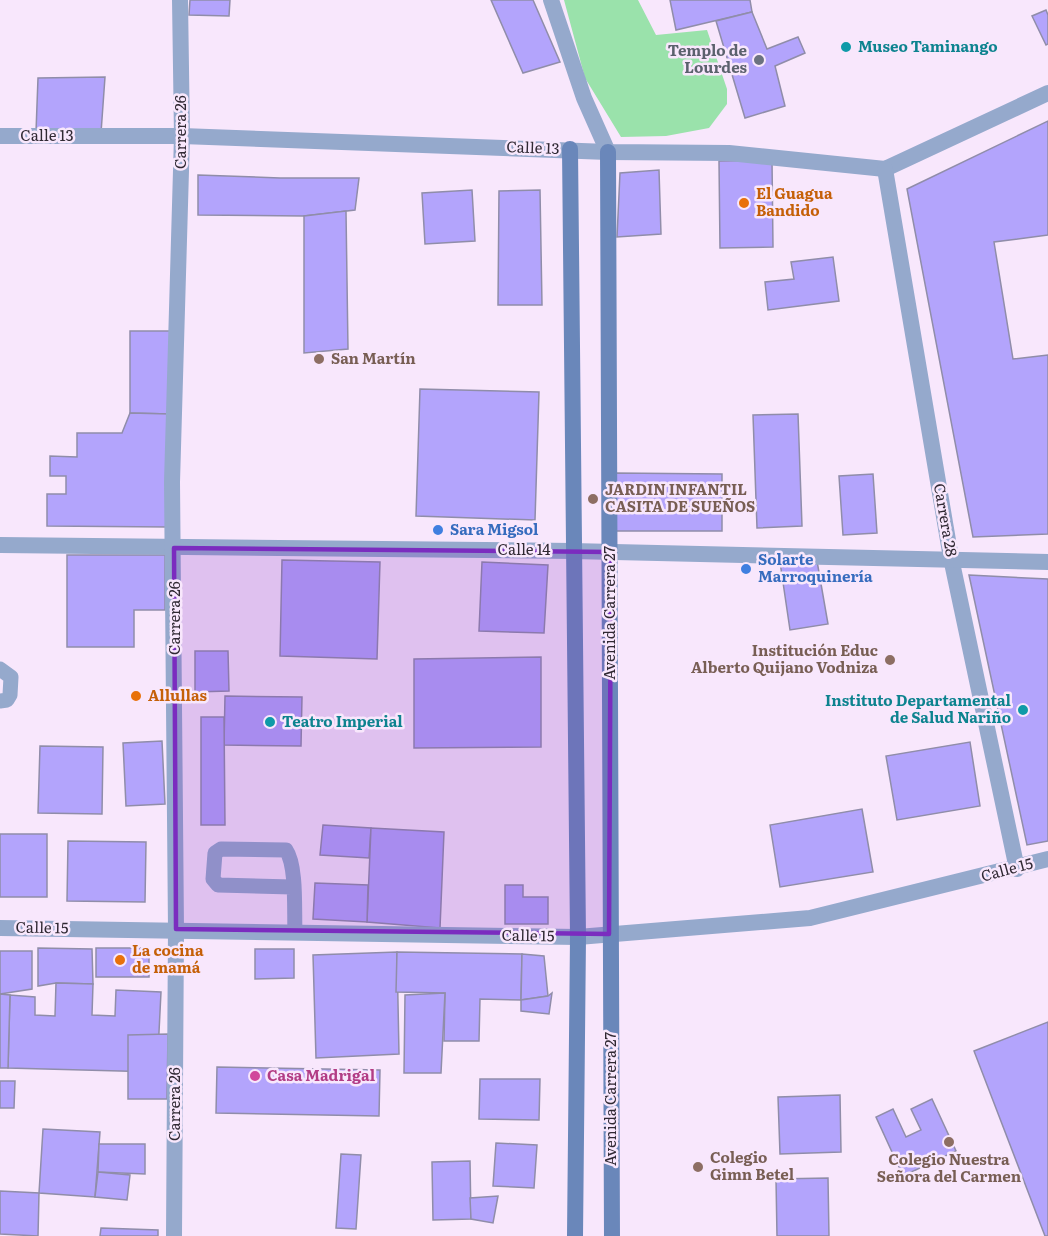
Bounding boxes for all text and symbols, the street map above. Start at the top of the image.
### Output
place label: Museo Taminango [858,34,998,57]
place label: Templo de Lourdes [668,38,748,78]
marker: Museo Taminango [839,40,853,54]
marker: Templo de Lourdes [752,53,766,67]
street label: Carrera 26 [168,95,191,169]
street label: Calle 13 [20,123,74,146]
street label: Calle 13 [506,134,560,159]
place label: El Guagua Bandido [756,181,833,221]
marker: El Guagua Bandido [737,196,751,210]
place label: San Martín [331,346,416,369]
marker: San Martín [312,352,326,366]
place label: JARDIN INFANTIL CASITA DE SUEÑOS [605,477,755,517]
street label: Carrera 28 [929,481,964,558]
marker: JARDIN INFANTIL CASITA DE SUEÑOS [586,492,600,506]
place label: Sara Migsol [450,517,539,540]
marker: Sara Migsol [431,523,445,537]
street label: Calle 14 [498,537,550,560]
street label: Avenida Carrera 27 [597,546,620,680]
place label: Solarte Marroquinería [758,547,873,587]
marker: Solarte Marroquinería [739,562,753,576]
street label: Carrera 26 [162,581,185,655]
place label: Institución Educ Alberto Quijano Vodniza [691,638,878,678]
marker: Institución Educ Alberto Quijano Vodniza [883,653,897,667]
place label: Allullas [148,683,208,706]
place label: Instituto Departamental de Salud Nariño [825,688,1012,728]
marker: Allullas [129,689,143,703]
marker: Instituto Departamental de Salud Nariño [1016,703,1030,717]
place label: Teatro Imperial [282,709,403,732]
marker: Teatro Imperial [263,715,277,729]
street label: Calle 15 [978,851,1035,886]
street label: Calle 15 [15,915,69,938]
street label: Calle 15 [501,923,555,946]
place label: La cocina de mamá [132,938,204,978]
marker: La cocina de mamá [113,953,127,967]
street label: Avenida Carrera 27 [598,1032,621,1166]
place label: Casa Madrigal [267,1063,376,1086]
street label: Carrera 26 [162,1067,185,1141]
marker: Casa Madrigal [248,1069,262,1083]
marker: Colegio Nuestra Señora del Carmen [942,1135,956,1149]
place label: Colegio Gimn Betel [710,1145,795,1185]
place label: Colegio Nuestra Señora del Carmen [877,1147,1022,1187]
marker: Colegio Gimn Betel [691,1160,705,1174]

